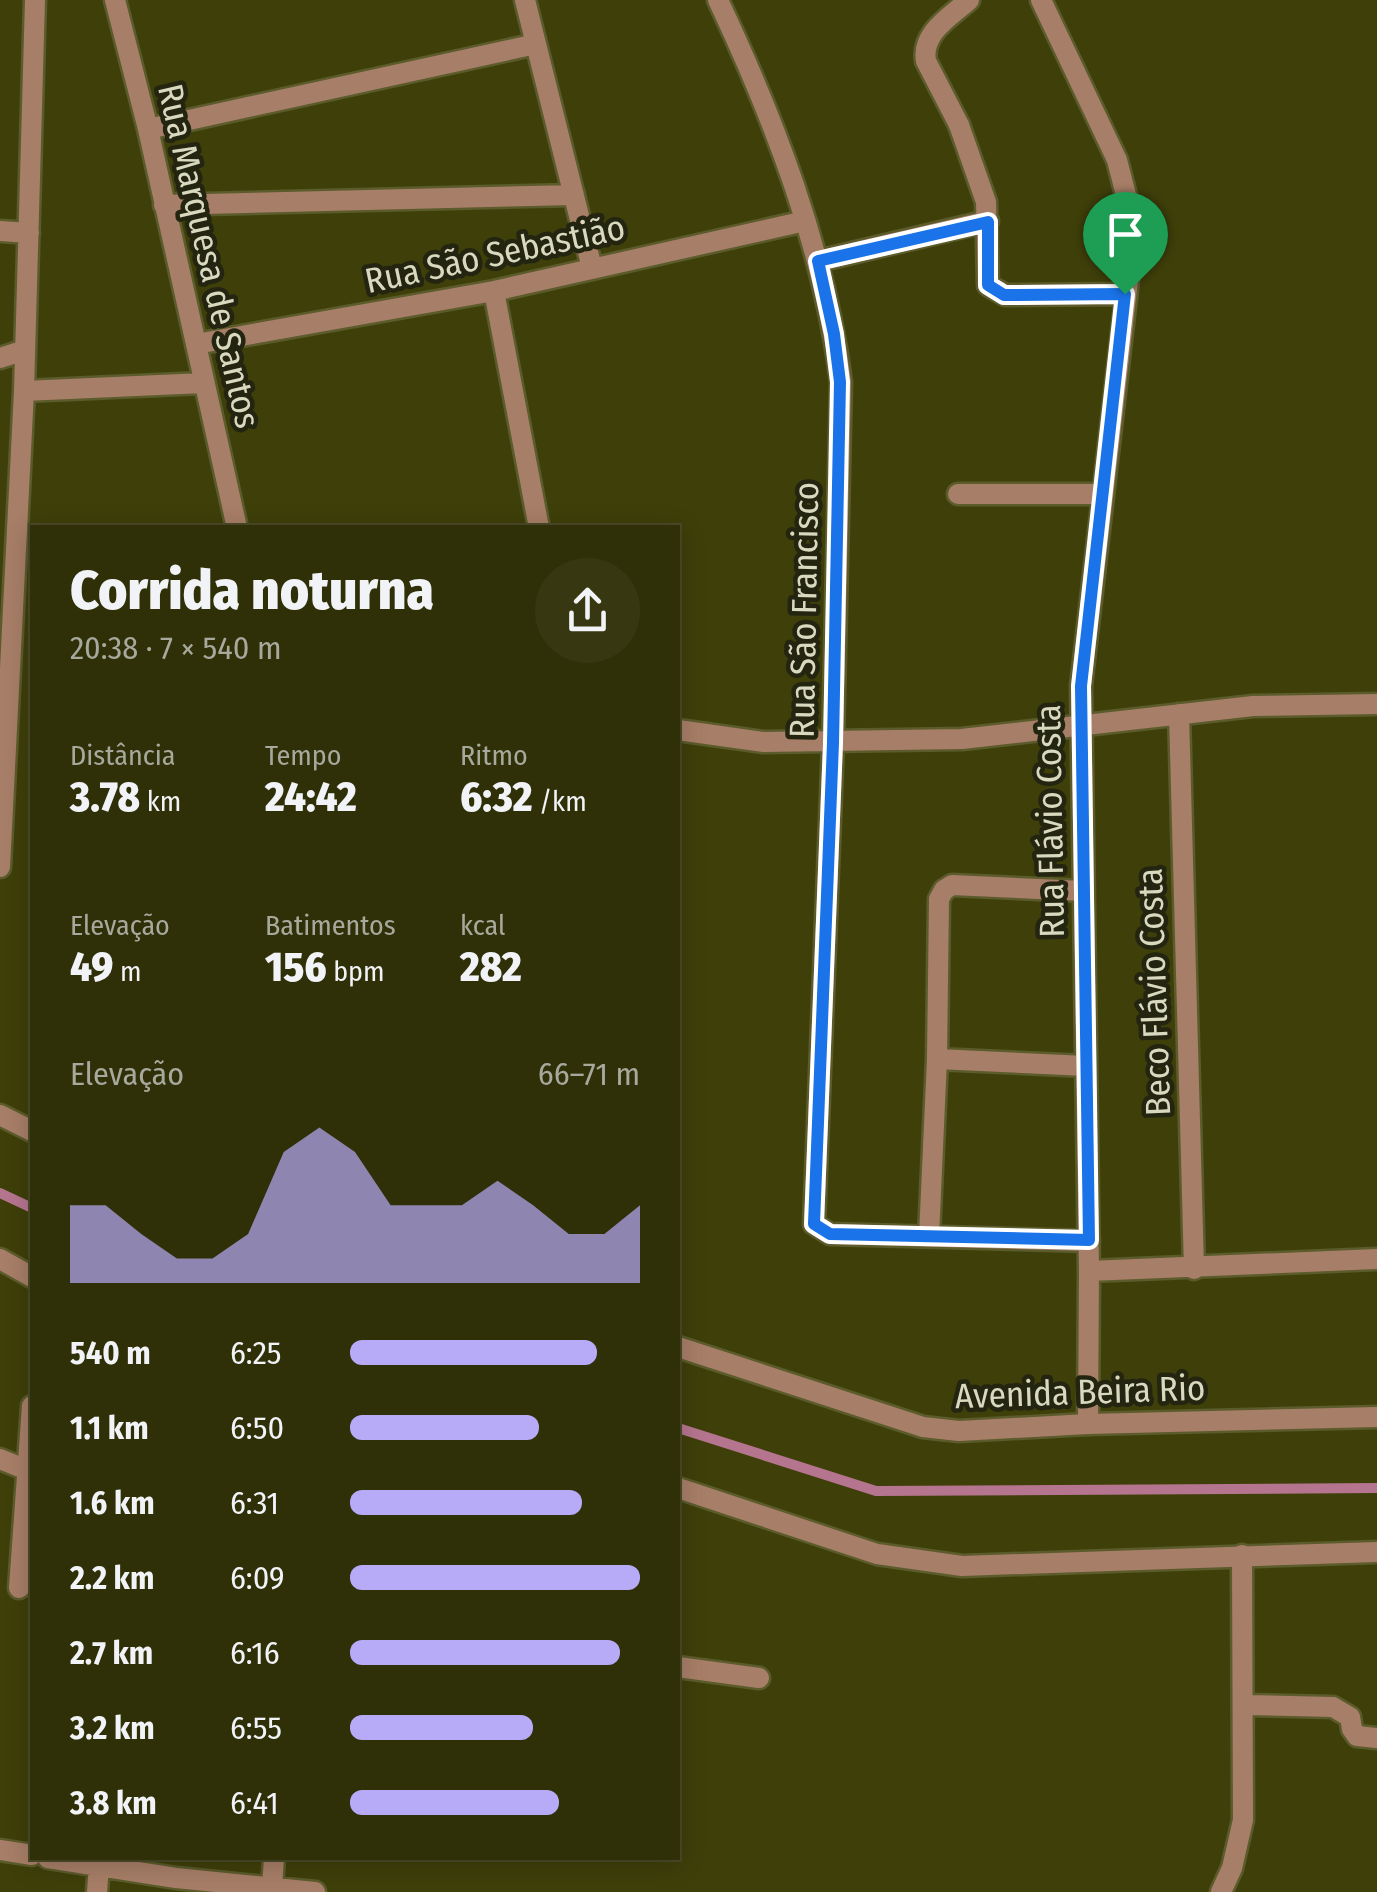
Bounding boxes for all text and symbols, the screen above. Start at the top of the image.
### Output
street label: Rua Marquesa de Santos [149,80,269,432]
pin [1083,192,1168,295]
street label: Rua São Sebastião [361,206,629,302]
icon: arrive [1098,207,1153,262]
street label: Rua São Francisco [781,482,827,738]
text: Corrida noturna [70,558,434,624]
button: share [535,558,640,663]
text: 20:38 · 7 × 540 m [70,629,282,667]
street label: Rua Flávio Costa [1027,704,1073,938]
text: Distância [70,739,175,772]
text: Tempo [265,739,341,772]
text: Ritmo [460,739,528,772]
text: 3.78 [70,772,140,822]
text: 24:42 [265,772,357,822]
text: 6:32 [460,772,532,822]
text: km [140,785,181,818]
text: /km [532,785,587,818]
street label: Beco Flávio Costa [1129,867,1179,1117]
text: Elevação [70,909,170,942]
text: Batimentos [265,909,396,942]
text: kcal [460,909,505,942]
text: 49 [70,942,113,992]
text: 156 [265,942,327,992]
text: 282 [460,942,522,992]
text: m [113,955,142,988]
text: bpm [327,955,384,988]
text: Elevação [70,1055,184,1093]
text: 66–71 m [538,1055,640,1093]
text: 540 m [70,1334,151,1372]
text: 6:25 [230,1334,281,1372]
street label: Avenida Beira Rio [954,1367,1206,1417]
text: 1.1 km [70,1409,149,1447]
text: 6:50 [230,1409,284,1447]
text: 1.6 km [70,1484,155,1522]
text: 6:31 [230,1484,279,1522]
text: 2.2 km [70,1559,154,1597]
text: 6:09 [230,1559,285,1597]
text: 2.7 km [70,1634,153,1672]
text: 6:16 [230,1634,280,1672]
text: 3.2 km [70,1709,155,1747]
text: 6:55 [230,1709,282,1747]
text: 3.8 km [70,1784,157,1822]
text: 6:41 [230,1784,279,1822]

